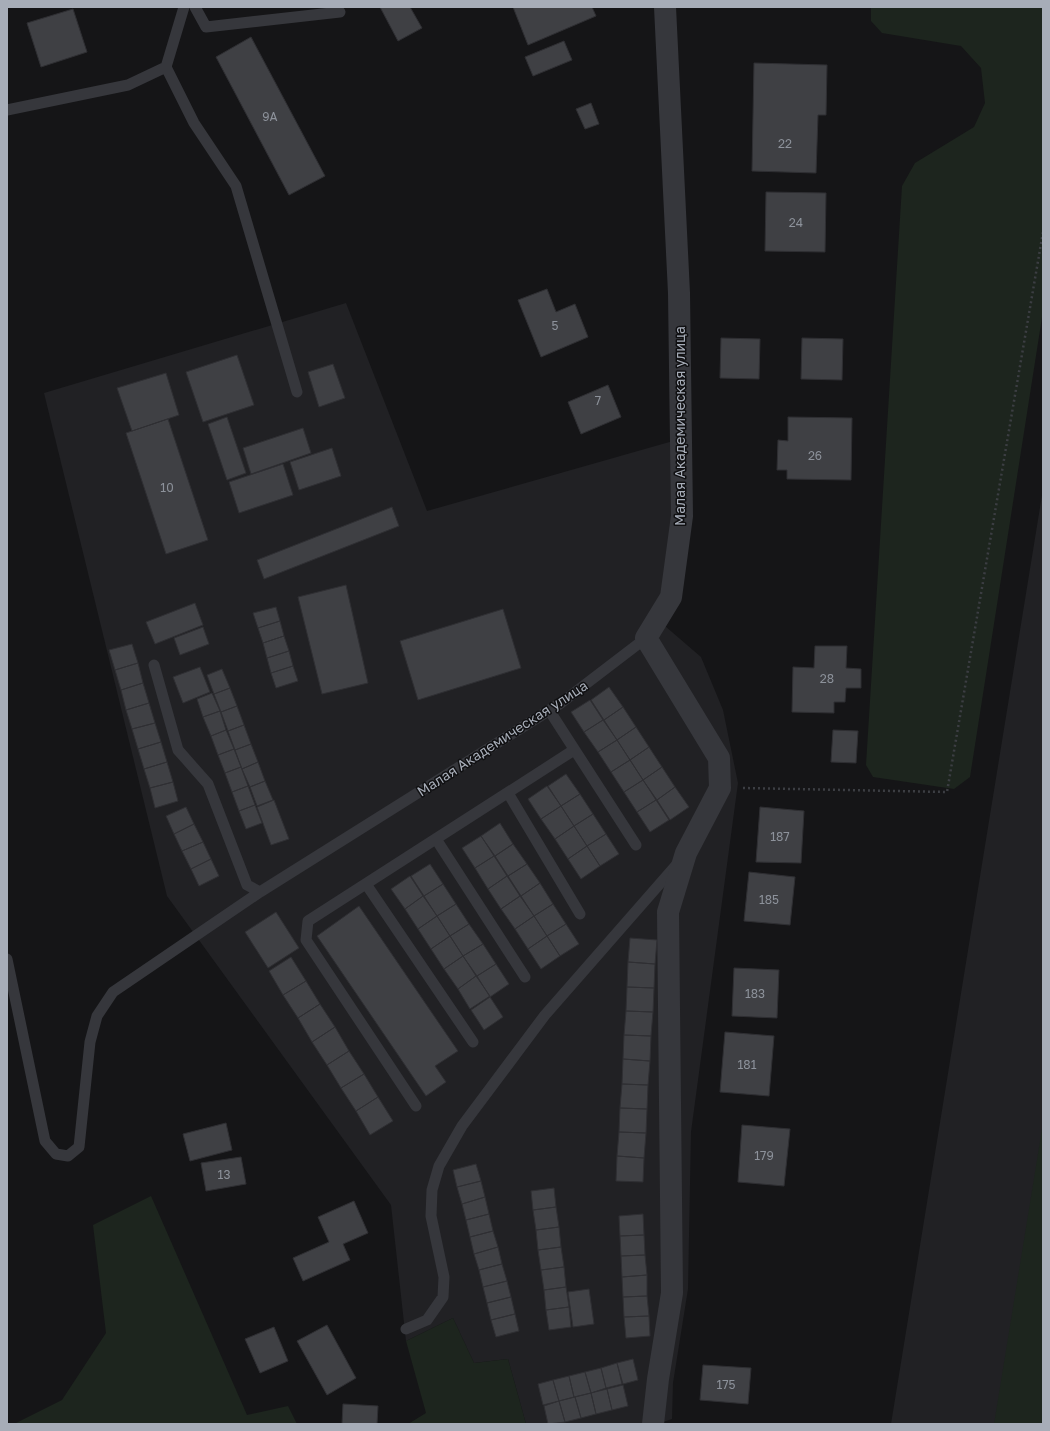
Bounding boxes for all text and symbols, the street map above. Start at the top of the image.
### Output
house number: 9А [262,109,278,124]
house number: 22 [778,136,792,151]
house number: 24 [789,215,803,230]
house number: 5 [552,318,559,333]
street label: Малая Академическая улица [671,326,688,526]
house number: 7 [595,393,601,408]
house number: 26 [808,448,822,463]
house number: 10 [160,480,174,495]
house number: 28 [820,671,834,686]
street label: Малая Академическая улица [414,676,590,800]
house number: 187 [770,829,790,844]
house number: 185 [759,892,779,907]
house number: 183 [745,986,765,1001]
house number: 181 [738,1057,757,1072]
house number: 179 [754,1148,774,1163]
house number: 13 [218,1167,230,1182]
house number: 175 [716,1377,736,1392]

